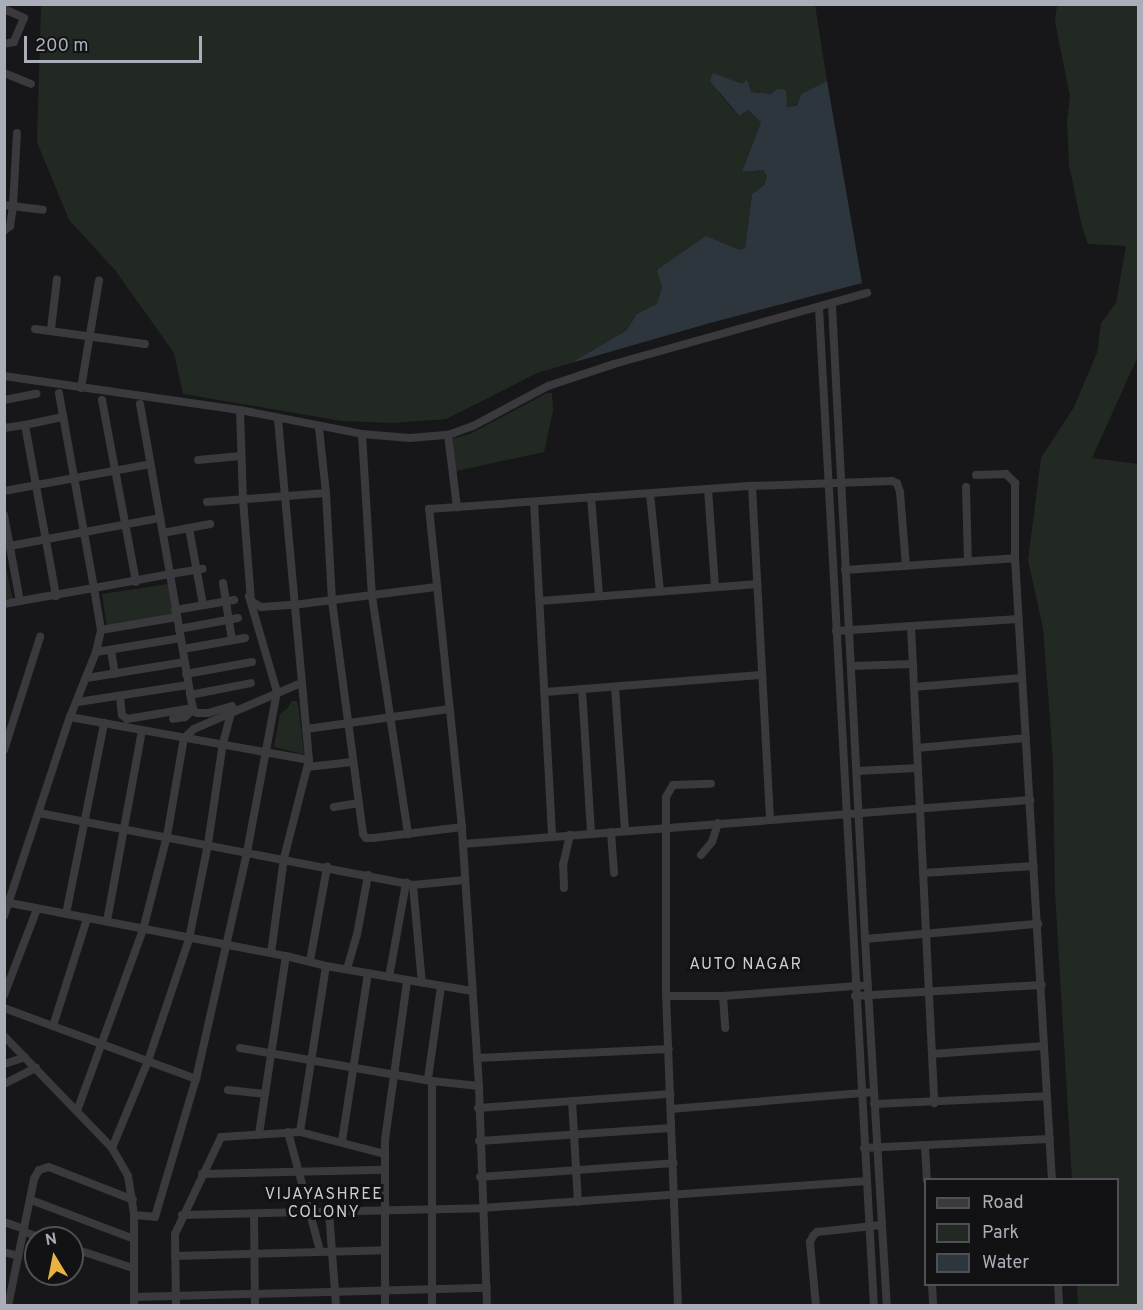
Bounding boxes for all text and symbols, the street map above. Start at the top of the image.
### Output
scale bar [27,24,206,62]
text: 200 m [35,35,88,58]
district label: AUTO NAGAR [689,955,803,975]
legend [924,1178,1119,1286]
district label: VIJAYASHREE COLONY [265,1185,383,1223]
text: Road [982,1192,1024,1215]
text: Park [982,1222,1019,1245]
north arrow [24,1226,84,1286]
text: N [44,1229,59,1251]
text: Water [982,1252,1029,1275]

